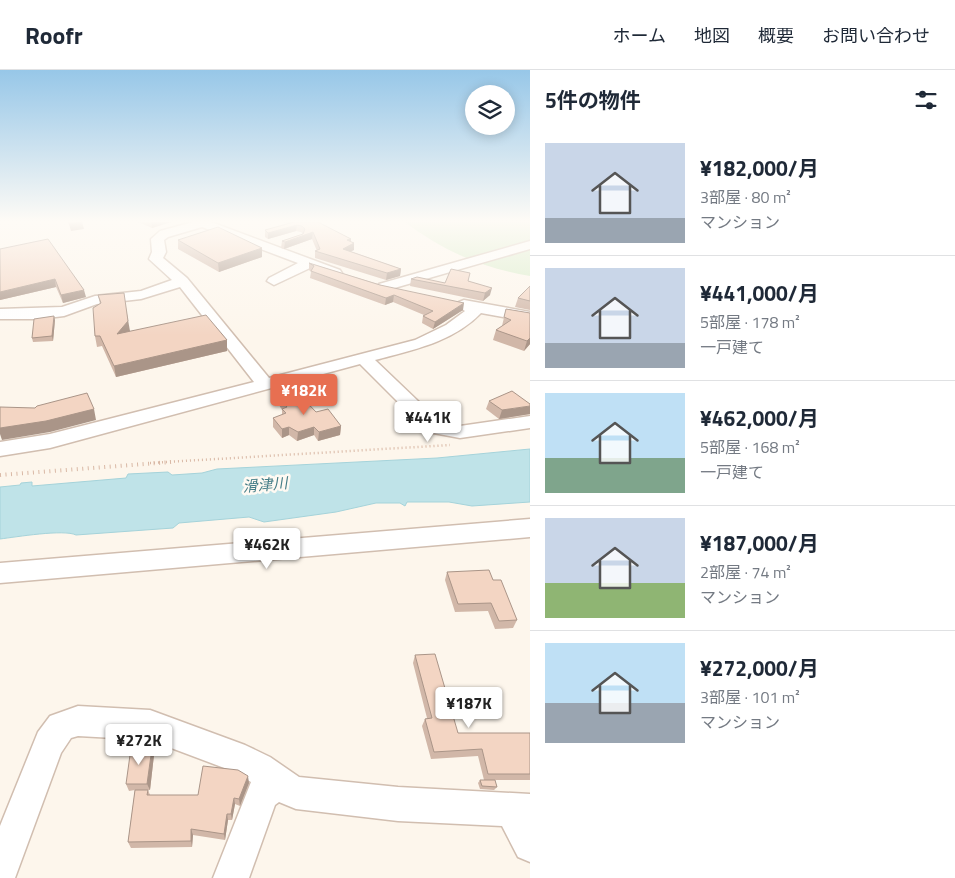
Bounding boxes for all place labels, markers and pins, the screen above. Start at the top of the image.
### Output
pin: ¥182K [269,374,339,416]
pin: ¥441K [393,400,463,443]
pin: ¥462K [232,528,302,570]
pin: ¥187K [434,686,504,729]
pin: ¥272K [104,724,174,766]

